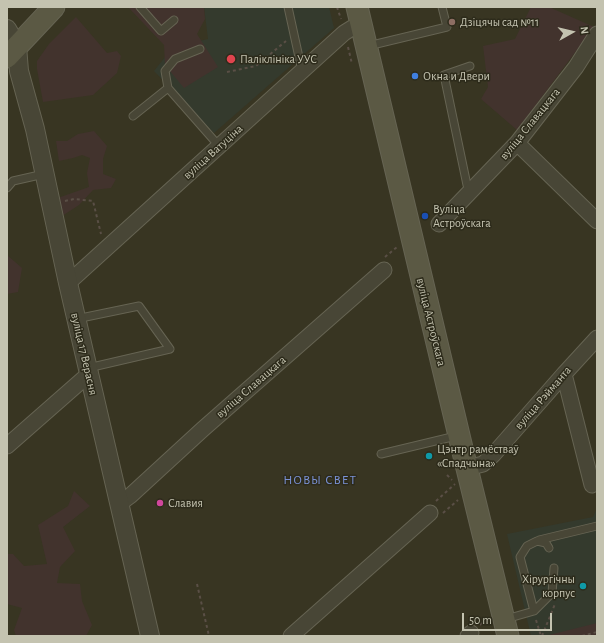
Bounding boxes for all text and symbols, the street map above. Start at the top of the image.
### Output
north arrow [552,12,592,52]
place label: Дзіцячы сад №11 [460,15,539,29]
marker: Дзіцячы сад №11 [447,17,457,27]
text: N [578,26,590,35]
place label: Паліклініка УУС [240,52,317,66]
marker: Паліклініка УУС [225,53,237,65]
place label: Окна и Двери [423,69,490,83]
marker: Окна и Двери [410,71,420,81]
street label: вуліца Славацкага [497,85,563,163]
street label: вуліца Ватуціна [180,121,246,183]
place label: Вуліца Астроўскага [433,202,491,230]
marker: Вуліца Астроўскага [420,211,430,221]
street label: вуліца Астроўскага [413,276,449,368]
street label: вуліца 17 Верасня [68,311,100,397]
street label: вуліца Славацкага [213,353,289,421]
street label: вуліца Рэйманта [512,363,574,433]
place label: Цэнтр рамёстваў «Спадчына» [437,442,519,470]
marker: Цэнтр рамёстваў «Спадчына» [424,451,434,461]
district label: НОВЫ СВЕТ [283,472,357,488]
place label: Славия [168,496,203,510]
marker: Славия [155,498,165,508]
place label: Хірургічны корпус [522,572,575,600]
marker: Хірургічны корпус [578,581,588,591]
scale bar [464,605,554,631]
text: 50 m [469,614,492,626]

